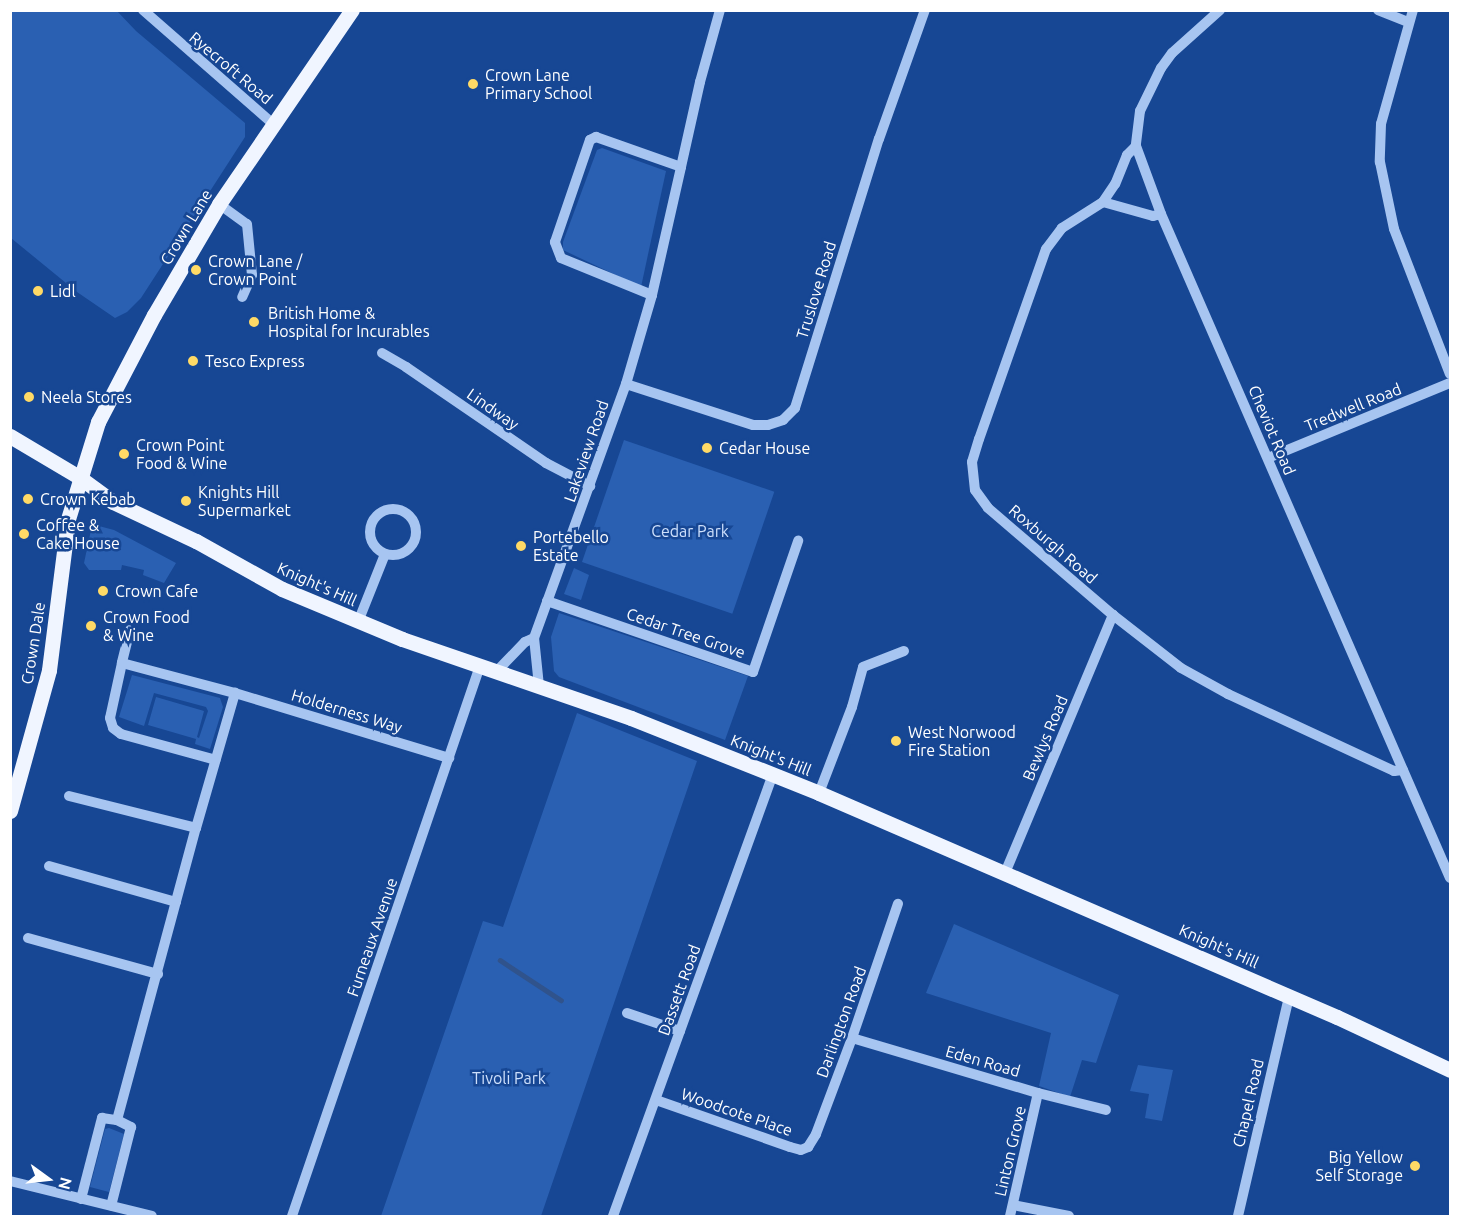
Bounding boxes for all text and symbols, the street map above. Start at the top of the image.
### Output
street label: Ryecroft Road [186,28,276,108]
place label: Crown Lane Primary School [485,65,592,103]
marker: Crown Lane Primary School [466,77,480,91]
street label: Crown Lane [156,186,216,268]
street label: Truslove Road [792,239,840,341]
place label: Crown Lane / Crown Point [208,251,302,289]
marker: Crown Lane / Crown Point [189,263,203,277]
place label: Lidl [50,281,76,301]
marker: Lidl [31,284,45,298]
place label: British Home & Hospital for Incurables [268,303,430,341]
marker: British Home & Hospital for Incurables [245,313,263,331]
place label: Tesco Express [205,351,305,371]
marker: Tesco Express [186,354,200,368]
street label: Tredwell Road [1302,379,1404,435]
street label: Cheviot Road [1244,382,1300,478]
street label: Lindway [463,384,523,434]
place label: Neela Stores [41,387,132,407]
marker: Neela Stores [22,390,36,404]
street label: Lakeview Road [560,398,612,504]
place label: Crown Point Food & Wine [136,435,227,473]
place label: Cedar House [719,438,810,458]
marker: Cedar House [700,441,714,455]
marker: Crown Point Food & Wine [117,447,131,461]
place label: Knights Hill Supermarket [198,482,291,520]
place label: Crown Kebab [40,489,136,509]
marker: Crown Kebab [21,492,35,506]
marker: Knights Hill Supermarket [179,494,193,508]
street label: Roxburgh Road [1005,500,1101,588]
place label: Coffee & Cake House [36,515,120,553]
park label: Cedar Park [651,521,729,541]
marker: Coffee & Cake House [17,527,31,541]
place label: Portebello Estate [533,527,609,565]
marker: Portebello Estate [514,539,528,553]
street label: Knight's Hill [274,558,360,610]
place label: Crown Cafe [115,581,198,601]
marker: Crown Cafe [96,584,110,598]
street label: Crown Dale [17,601,49,685]
street label: Cedar Tree Grove [624,604,748,662]
place label: Crown Food & Wine [103,607,190,645]
marker: Crown Food & Wine [84,619,98,633]
street label: Holderness Way [289,685,405,737]
street label: Bewlys Road [1018,692,1072,784]
place label: West Norwood Fire Station [908,722,1016,760]
street label: Knight's Hill [728,730,814,780]
marker: West Norwood Fire Station [889,734,903,748]
street label: Furneaux Avenue [343,875,401,999]
street label: Knight's Hill [1176,920,1262,972]
street label: Dassett Road [654,942,704,1038]
street label: Darlington Road [812,964,870,1080]
street label: Eden Road [943,1041,1023,1081]
street label: Chapel Road [1229,1057,1267,1149]
park label: Tivoli Park [472,1068,546,1088]
street label: Woodcote Place [679,1084,795,1140]
street label: Linton Grove [990,1104,1030,1198]
place label: Big Yellow Self Storage [1316,1147,1403,1185]
north arrow [18,1149,78,1209]
marker: Big Yellow Self Storage [1408,1159,1422,1173]
text: N [55,1176,76,1192]

